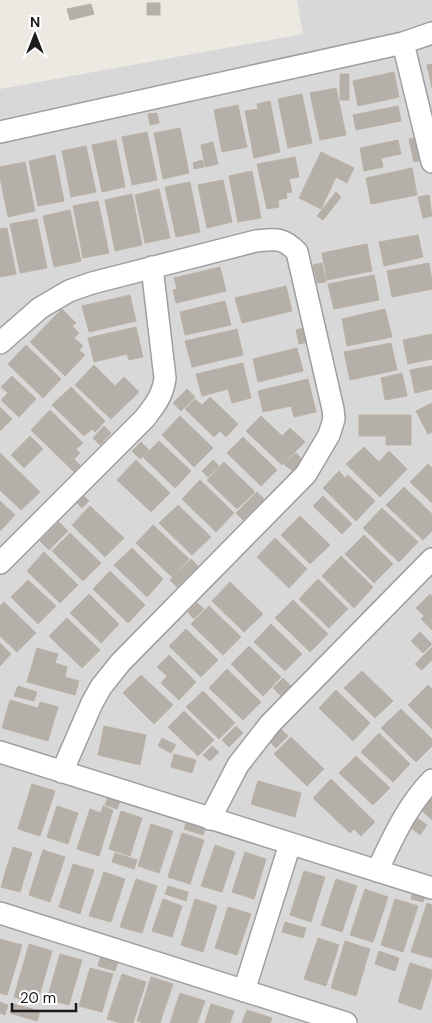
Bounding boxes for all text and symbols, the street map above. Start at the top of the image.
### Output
north arrow [10,10,60,60]
text: N [30,13,40,31]
scale bar [12,980,76,1012]
text: 20 m [20,988,56,1008]

